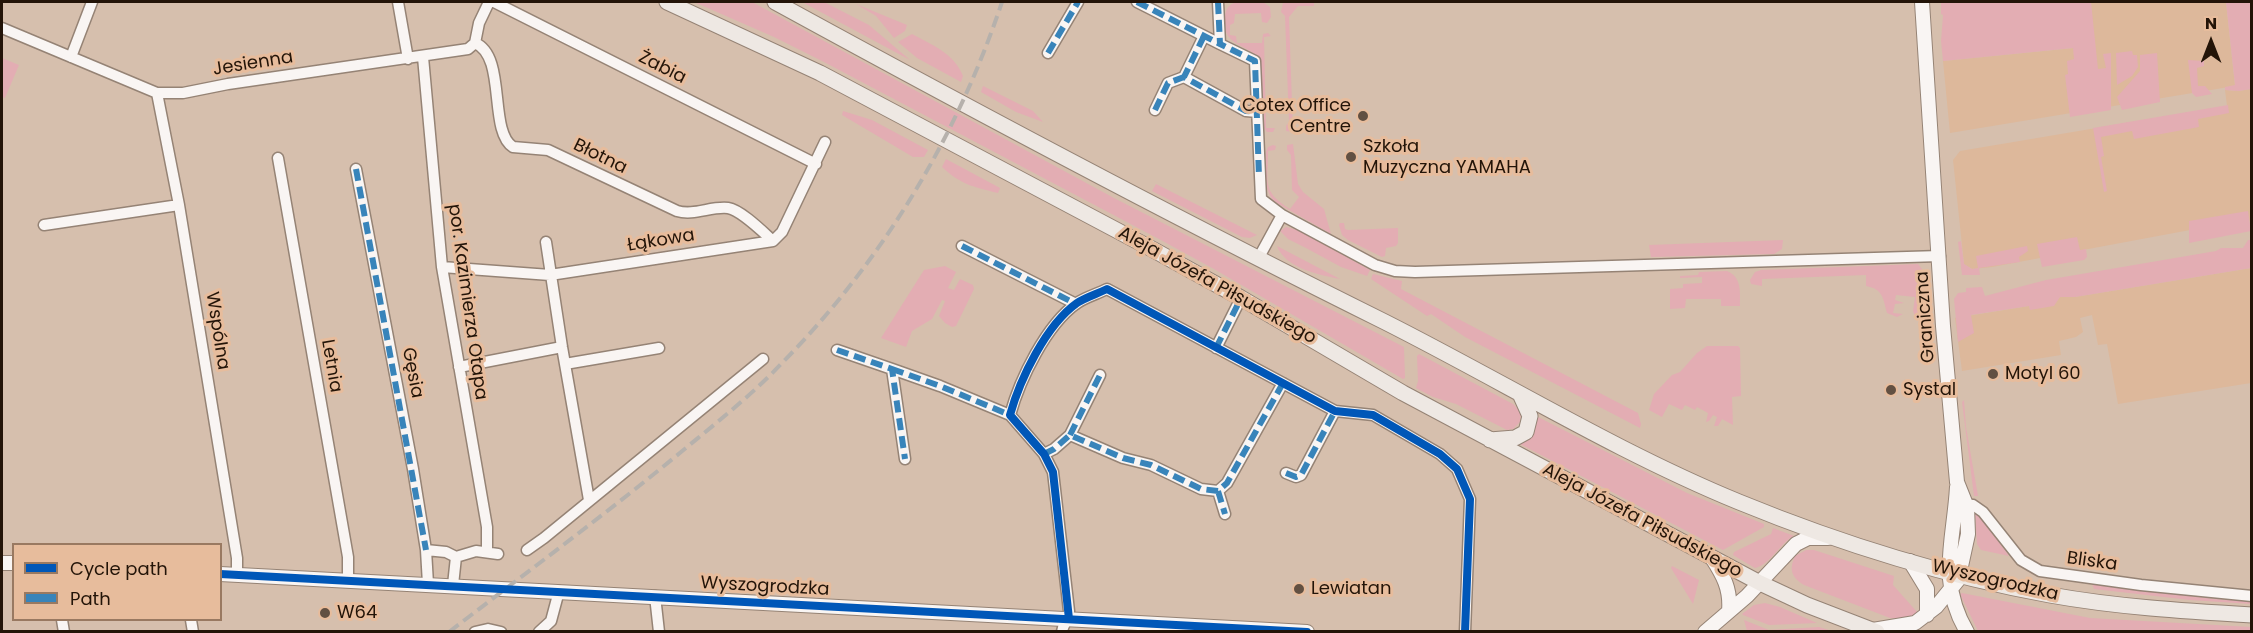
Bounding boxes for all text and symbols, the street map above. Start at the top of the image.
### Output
north arrow [2181,12,2241,72]
text: N [2205,12,2217,35]
street label: Jesienna [211,47,295,81]
street label: Żabia [635,47,689,89]
place label: Cotex Office Centre [1242,95,1351,138]
marker: Cotex Office Centre [1356,109,1370,123]
street label: Błotna [570,135,630,179]
place label: Szkoła Muzyczna YAMAHA [1363,136,1531,178]
marker: Szkoła Muzyczna YAMAHA [1344,150,1358,164]
street label: por. Kazimierza Otapa [443,203,491,401]
street label: Aleja Józefa Piłsudskiego [1114,223,1320,349]
street label: Łąkowa [626,225,696,257]
street label: Graniczna [1912,271,1940,363]
street label: Wspólna [200,290,234,372]
street label: Letnia [316,338,346,394]
street label: Gęsia [397,346,427,400]
place label: Motyl 60 [2005,363,2081,385]
marker: Motyl 60 [1986,367,2000,381]
place label: Systal [1903,379,1956,401]
marker: Systal [1884,383,1898,397]
street label: Aleja Józefa Piłsudskiego [1539,459,1745,583]
legend [12,543,222,621]
street label: Bliska [2065,548,2119,576]
text: Cycle path [70,556,168,581]
street label: Wyszogrodzka [1930,556,2060,606]
street label: Wyszogrodzka [700,573,830,601]
place label: Lewiatan [1311,578,1392,600]
marker: Lewiatan [1292,582,1306,596]
text: Path [70,586,111,611]
place label: W64 [337,602,377,624]
marker: W64 [318,606,332,620]

